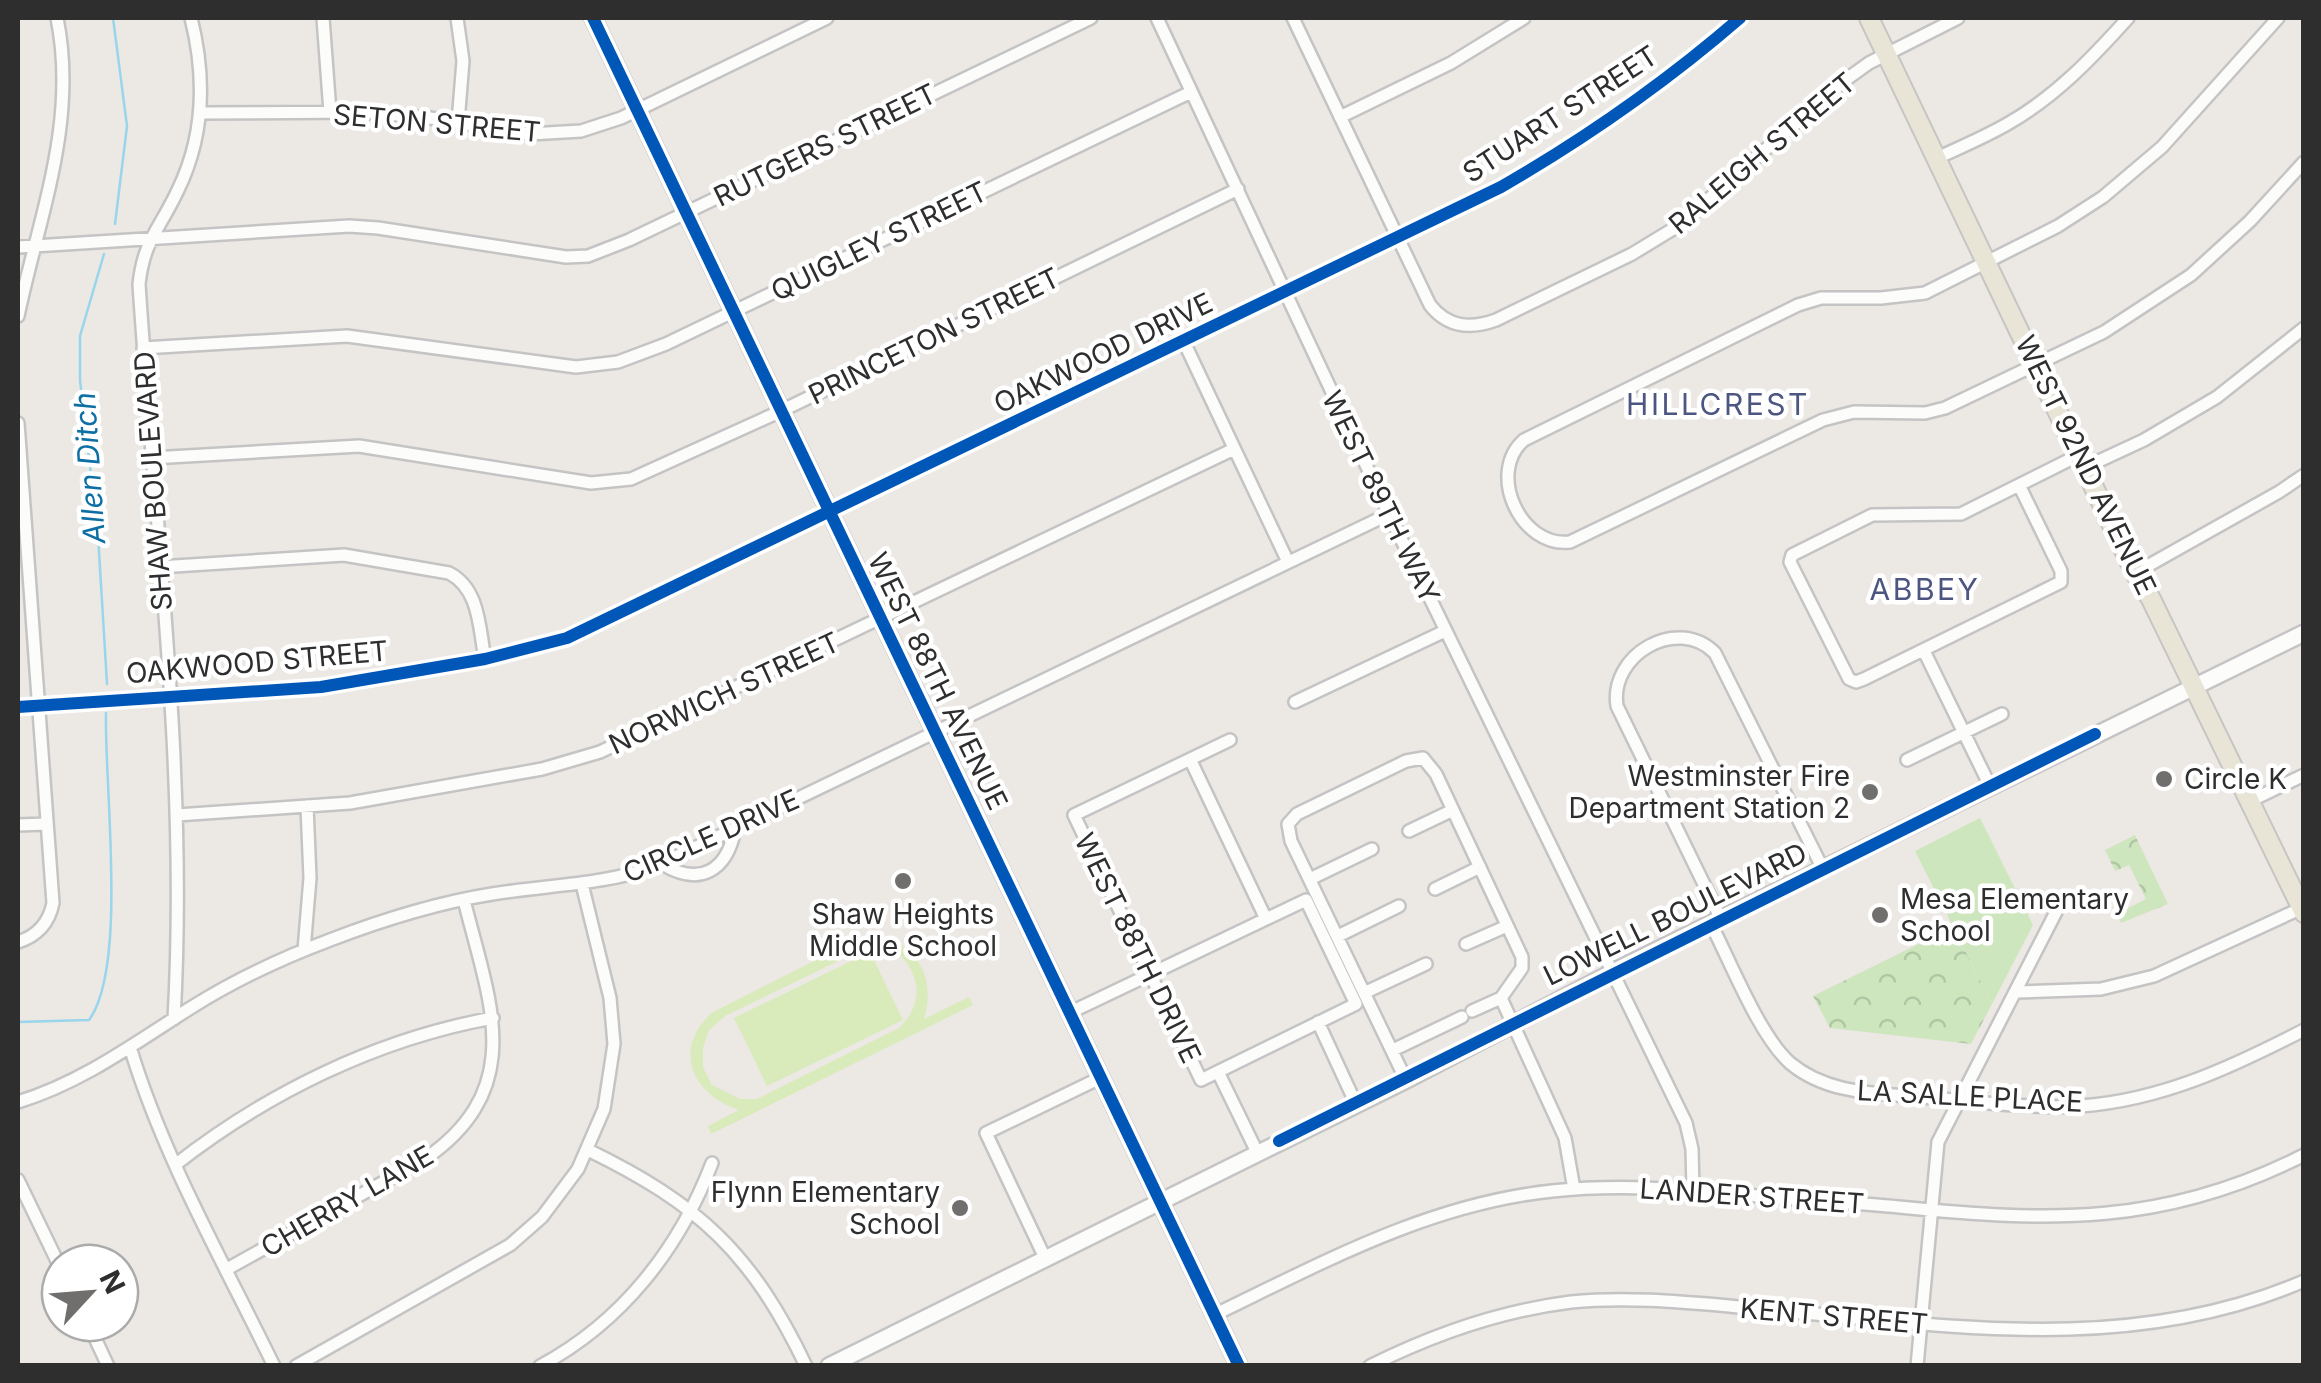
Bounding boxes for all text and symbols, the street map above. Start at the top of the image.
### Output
street label: STUART STREET [1456,38,1664,190]
street label: RALEIGH STREET [1662,65,1862,241]
street label: RUTGERS STREET [708,76,942,214]
street label: SETON STREET [332,97,542,149]
street label: QUIGLEY STREET [765,174,993,308]
street label: PRINCETON STREET [803,260,1065,412]
street label: OAKWOOD DRIVE [988,285,1218,421]
street label: WEST 92ND AVENUE [2008,330,2164,600]
street label: SHAW BOULEVARD [127,350,179,612]
street label: WEST 89TH WAY [1315,385,1447,609]
district label: HILLCREST [1626,386,1810,422]
water label: Allen Ditch [66,391,112,546]
street label: WEST 88TH AVENUE [861,547,1015,815]
district label: ABBEY [1870,571,1980,607]
street label: NORWICH STREET [603,625,845,761]
street label: OAKWOOD STREET [125,634,389,690]
place label: Westminster Fire Department Station 2 [1569,759,1850,825]
place label: Circle K [2184,762,2287,796]
marker: Circle K [2153,768,2175,790]
marker: Westminster Fire Department Station 2 [1859,781,1881,803]
street label: CIRCLE DRIVE [618,782,804,890]
street label: WEST 88TH DRIVE [1068,827,1208,1069]
street label: LOWELL BOULEVARD [1538,835,1812,993]
marker: Shaw Heights Middle School [892,870,914,892]
place label: Mesa Elementary School [1900,882,2129,948]
place label: Shaw Heights Middle School [809,897,997,963]
marker: Mesa Elementary School [1869,904,1891,926]
street label: LA SALLE PLACE [1856,1073,2084,1119]
street label: CHERRY LANE [255,1138,439,1264]
street label: LANDER STREET [1639,1171,1865,1221]
place label: Flynn Elementary School [711,1175,940,1241]
marker: Flynn Elementary School [949,1197,971,1219]
north arrow [40,1243,140,1343]
text: N [93,1265,132,1299]
street label: KENT STREET [1739,1291,1929,1341]

